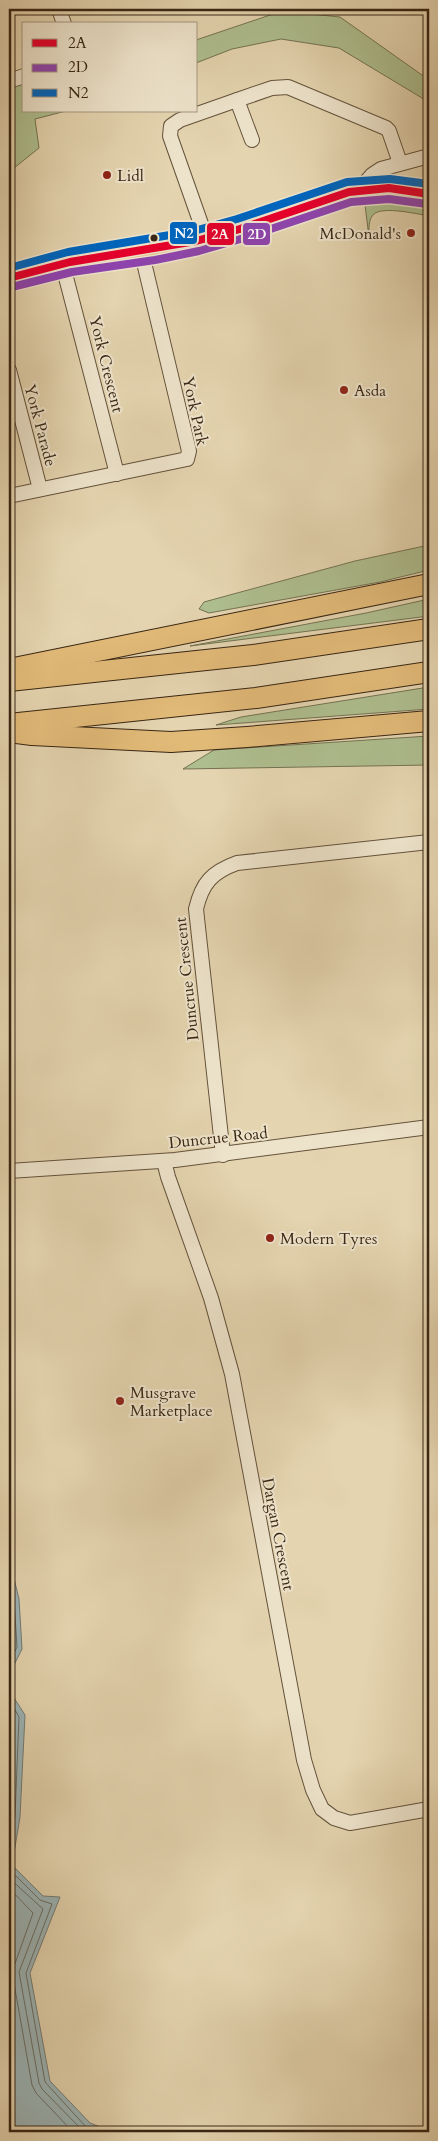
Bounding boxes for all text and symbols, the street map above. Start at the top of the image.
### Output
legend [22,22,198,112]
text: 2A [68,33,87,53]
text: 2D [68,57,88,77]
text: N2 [68,83,89,103]
place label: Lidl [117,165,144,187]
marker: Lidl [101,169,113,181]
line badge: N2 [169,221,198,245]
line badge: 2A [206,222,235,246]
line badge: 2D [242,222,271,246]
place label: McDonald's [319,223,401,245]
text: N2 [174,224,194,243]
text: 2A [211,225,229,244]
text: 2D [247,225,267,244]
marker: McDonald's [405,227,417,239]
unlabelled marker [149,233,159,243]
street label: York Crescent [83,314,129,415]
street label: York Park [177,375,213,448]
place label: Asda [354,380,386,402]
street label: York Parade [19,382,62,469]
marker: Asda [338,384,350,396]
street label: Duncrue Crescent [170,916,204,1042]
street label: Duncrue Road [167,1122,269,1154]
place label: Modern Tyres [280,1228,377,1250]
marker: Modern Tyres [264,1232,276,1244]
place label: Musgrave Marketplace [130,1382,213,1422]
marker: Musgrave Marketplace [114,1395,126,1407]
street label: Dargan Crescent [256,1476,300,1592]

